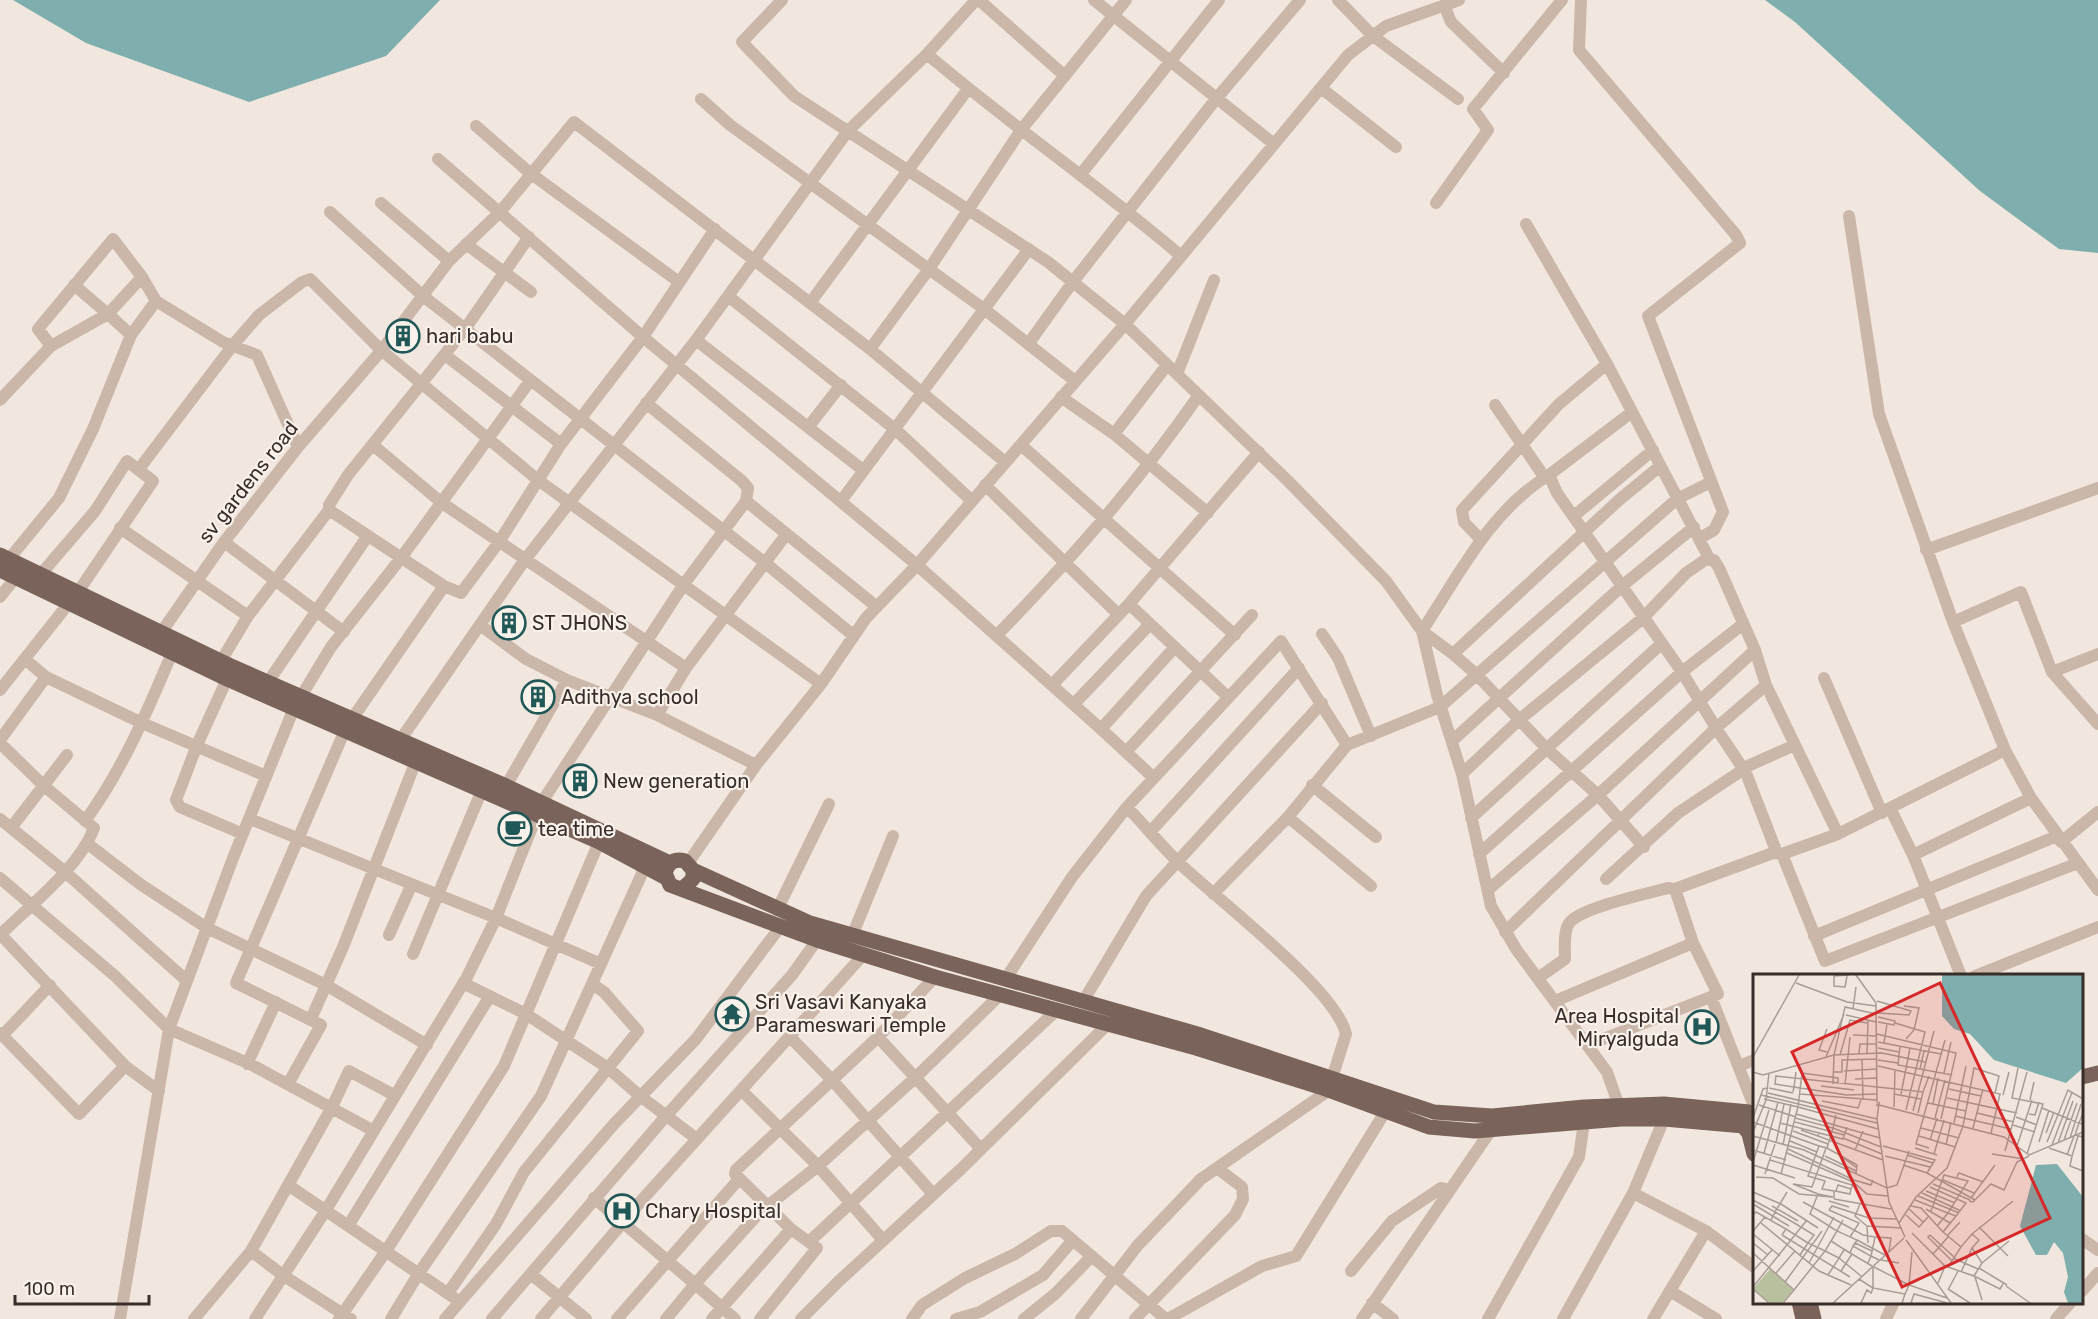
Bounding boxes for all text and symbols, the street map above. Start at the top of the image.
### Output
building icon: hari babu [385,318,421,354]
place label: hari babu [426,324,513,348]
street label: sv gardens road [193,416,303,548]
building icon: ST JHONS [491,605,527,641]
place label: ST JHONS [532,611,627,635]
building icon: Adithya school [520,679,556,715]
place label: Adithya school [561,685,699,709]
building icon: New generation [562,763,598,799]
place label: New generation [603,769,749,793]
cafe icon: tea time [497,811,533,847]
place label: tea time [538,817,614,841]
inset map [1753,974,2083,1304]
place label: Sri Vasavi Kanyaka Parameswari Temple [755,990,946,1037]
temple icon: Sri Vasavi Kanyaka Parameswari Temple [714,996,750,1032]
place label: Area Hospital Miryalguda [1555,1004,1679,1051]
hospital icon: Area Hospital Miryalguda [1684,1009,1720,1045]
hospital icon: Chary Hospital [604,1193,640,1229]
place label: Chary Hospital [645,1199,781,1223]
scale bar [15,1268,148,1306]
text: 100 m [24,1278,75,1300]

